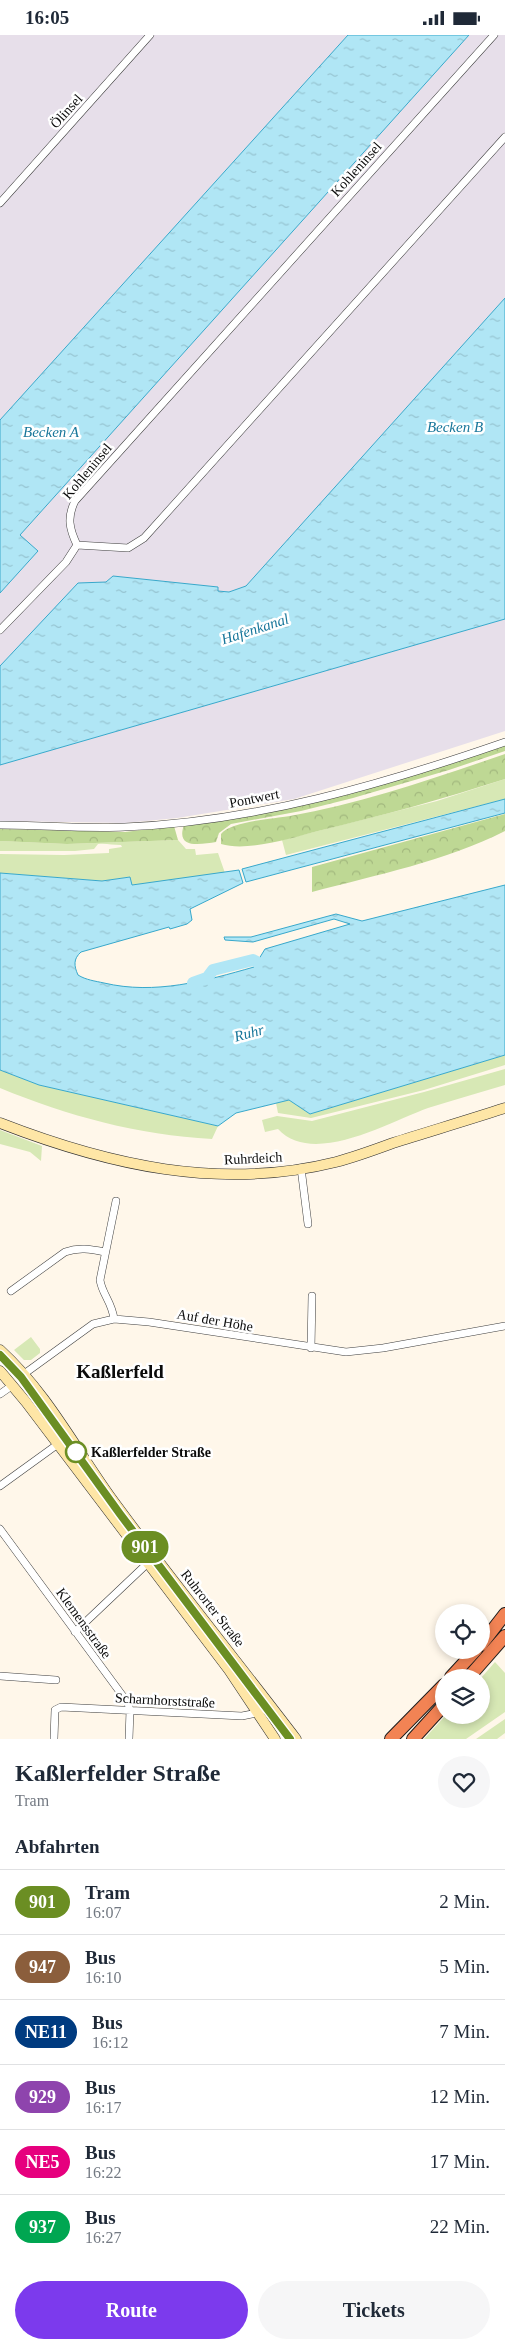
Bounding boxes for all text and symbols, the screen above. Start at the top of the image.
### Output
text: 16:05 [25,7,69,28]
street label: Ölinsel [47,91,86,131]
street label: Kohleninsel [328,139,385,199]
water label: Becken B [427,419,483,435]
water label: Becken A [23,424,80,440]
street label: Kohleninsel [60,441,115,502]
water label: Hafenkanal [218,611,291,648]
street label: Pontwert [228,786,280,811]
water label: Ruhr [231,1021,266,1045]
street label: Ruhrdeich [224,1149,283,1168]
street label: Auf der Höhe [176,1306,254,1335]
district label: Kaßlerfeld [76,1361,164,1382]
marker: Kaßlerfelder Straße [65,1441,87,1463]
place label: Kaßlerfelder Straße [91,1445,211,1460]
line badge: 901 [116,1531,174,1563]
text: 901 [132,1537,159,1557]
street label: Ruhrorter Straße [178,1567,247,1650]
street label: Klemensstraße [53,1585,114,1661]
map controls [435,1604,490,1724]
button: locate [435,1604,490,1659]
button: layers [435,1669,490,1724]
street label: Scharnhorststraße [114,1690,215,1711]
button: heart [438,1756,490,1808]
text: Kaßlerfelder Straße [15,1760,221,1786]
text: Tram [15,1792,49,1809]
text: Abfahrten [15,1836,99,1857]
text: Tram [85,1882,130,1903]
text: 2 Min. [439,1891,490,1912]
text: 901 [29,1892,56,1912]
text: 16:07 [85,1904,121,1921]
text: Bus [85,1947,116,1968]
text: 5 Min. [439,1956,490,1977]
text: 947 [29,1957,56,1977]
text: 16:10 [85,1969,121,1986]
text: Bus [92,2012,123,2033]
text: 7 Min. [439,2021,490,2042]
text: NE11 [25,2022,67,2042]
text: 16:12 [92,2034,128,2051]
text: Bus [85,2077,116,2098]
text: 12 Min. [430,2086,490,2107]
text: 929 [29,2087,56,2107]
text: 16:17 [85,2099,121,2116]
text: Bus [85,2142,116,2163]
text: 17 Min. [430,2151,490,2172]
text: NE5 [25,2152,60,2172]
text: 16:22 [85,2164,121,2181]
text: Bus [85,2207,116,2228]
text: 22 Min. [430,2216,490,2237]
text: 937 [29,2217,56,2237]
text: 16:27 [85,2229,121,2246]
button: Route [15,2281,248,2339]
button: Tickets [258,2281,490,2339]

